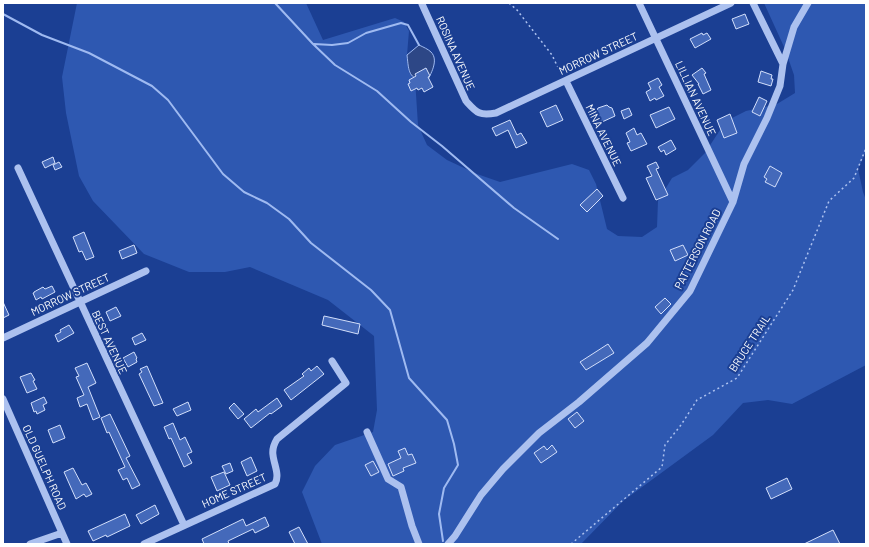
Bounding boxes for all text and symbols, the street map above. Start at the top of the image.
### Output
street label: ROSINA AVENUE [434,14,478,92]
street label: MORROW STREET [556,29,640,77]
street label: LILLIAN AVENUE [673,58,719,138]
street label: MINA AVENUE [583,102,625,168]
street label: PATTERSON ROAD [671,207,723,291]
street label: MORROW STREET [28,270,112,318]
street label: BEST AVENUE [90,308,131,376]
street label: BRUCE TRAIL [726,312,772,374]
street label: OLD GUELPH ROAD [20,422,70,512]
street label: HOME STREET [200,470,268,510]

